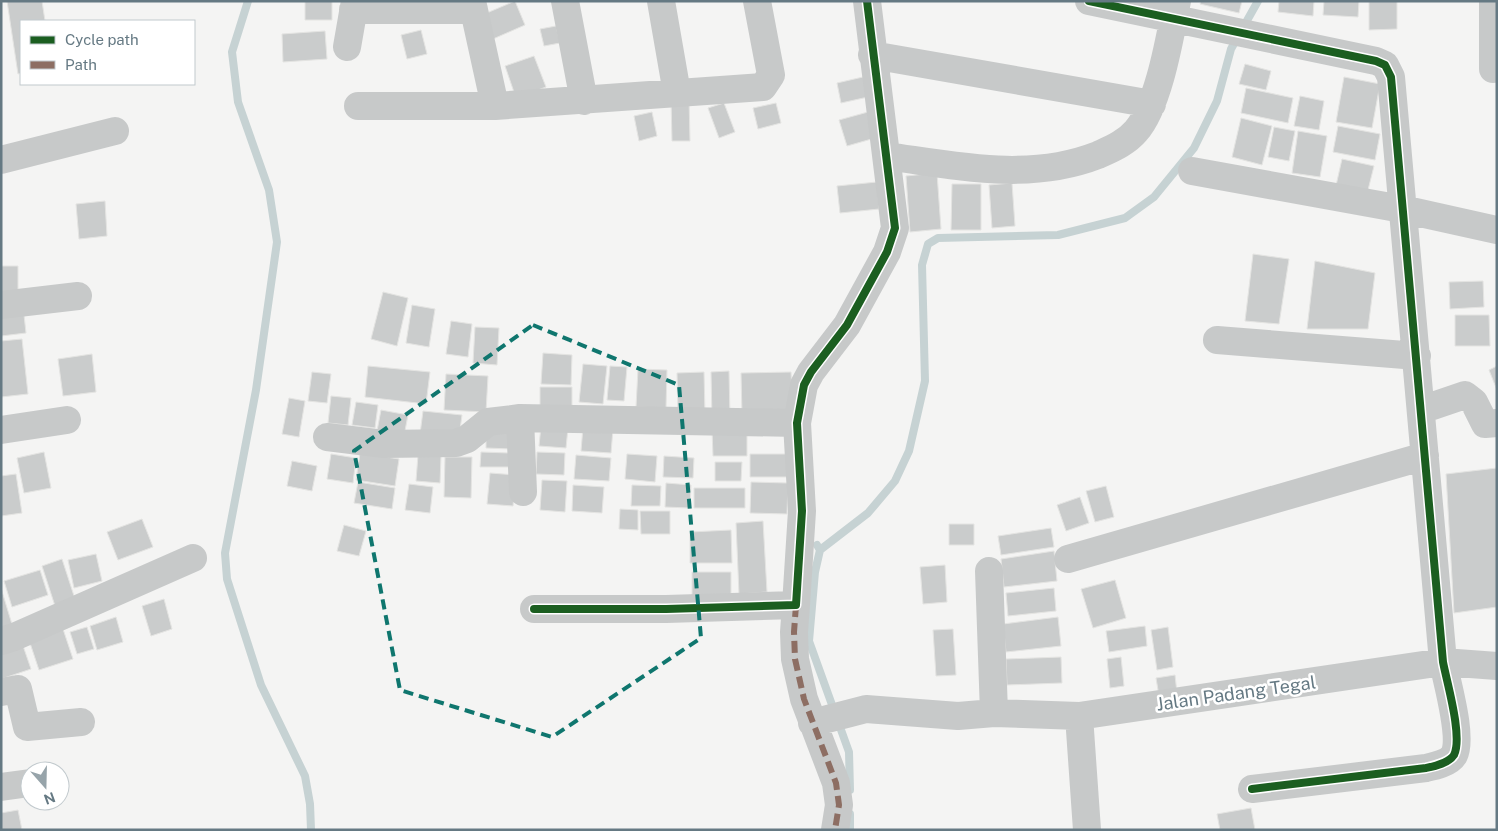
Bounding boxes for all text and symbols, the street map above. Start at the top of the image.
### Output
legend [20,20,195,85]
text: Cycle path [65,31,139,48]
text: Path [65,56,97,73]
street label: Jalan Padang Tegal [1155,671,1317,715]
north arrow [20,761,70,811]
text: N [42,789,57,808]

